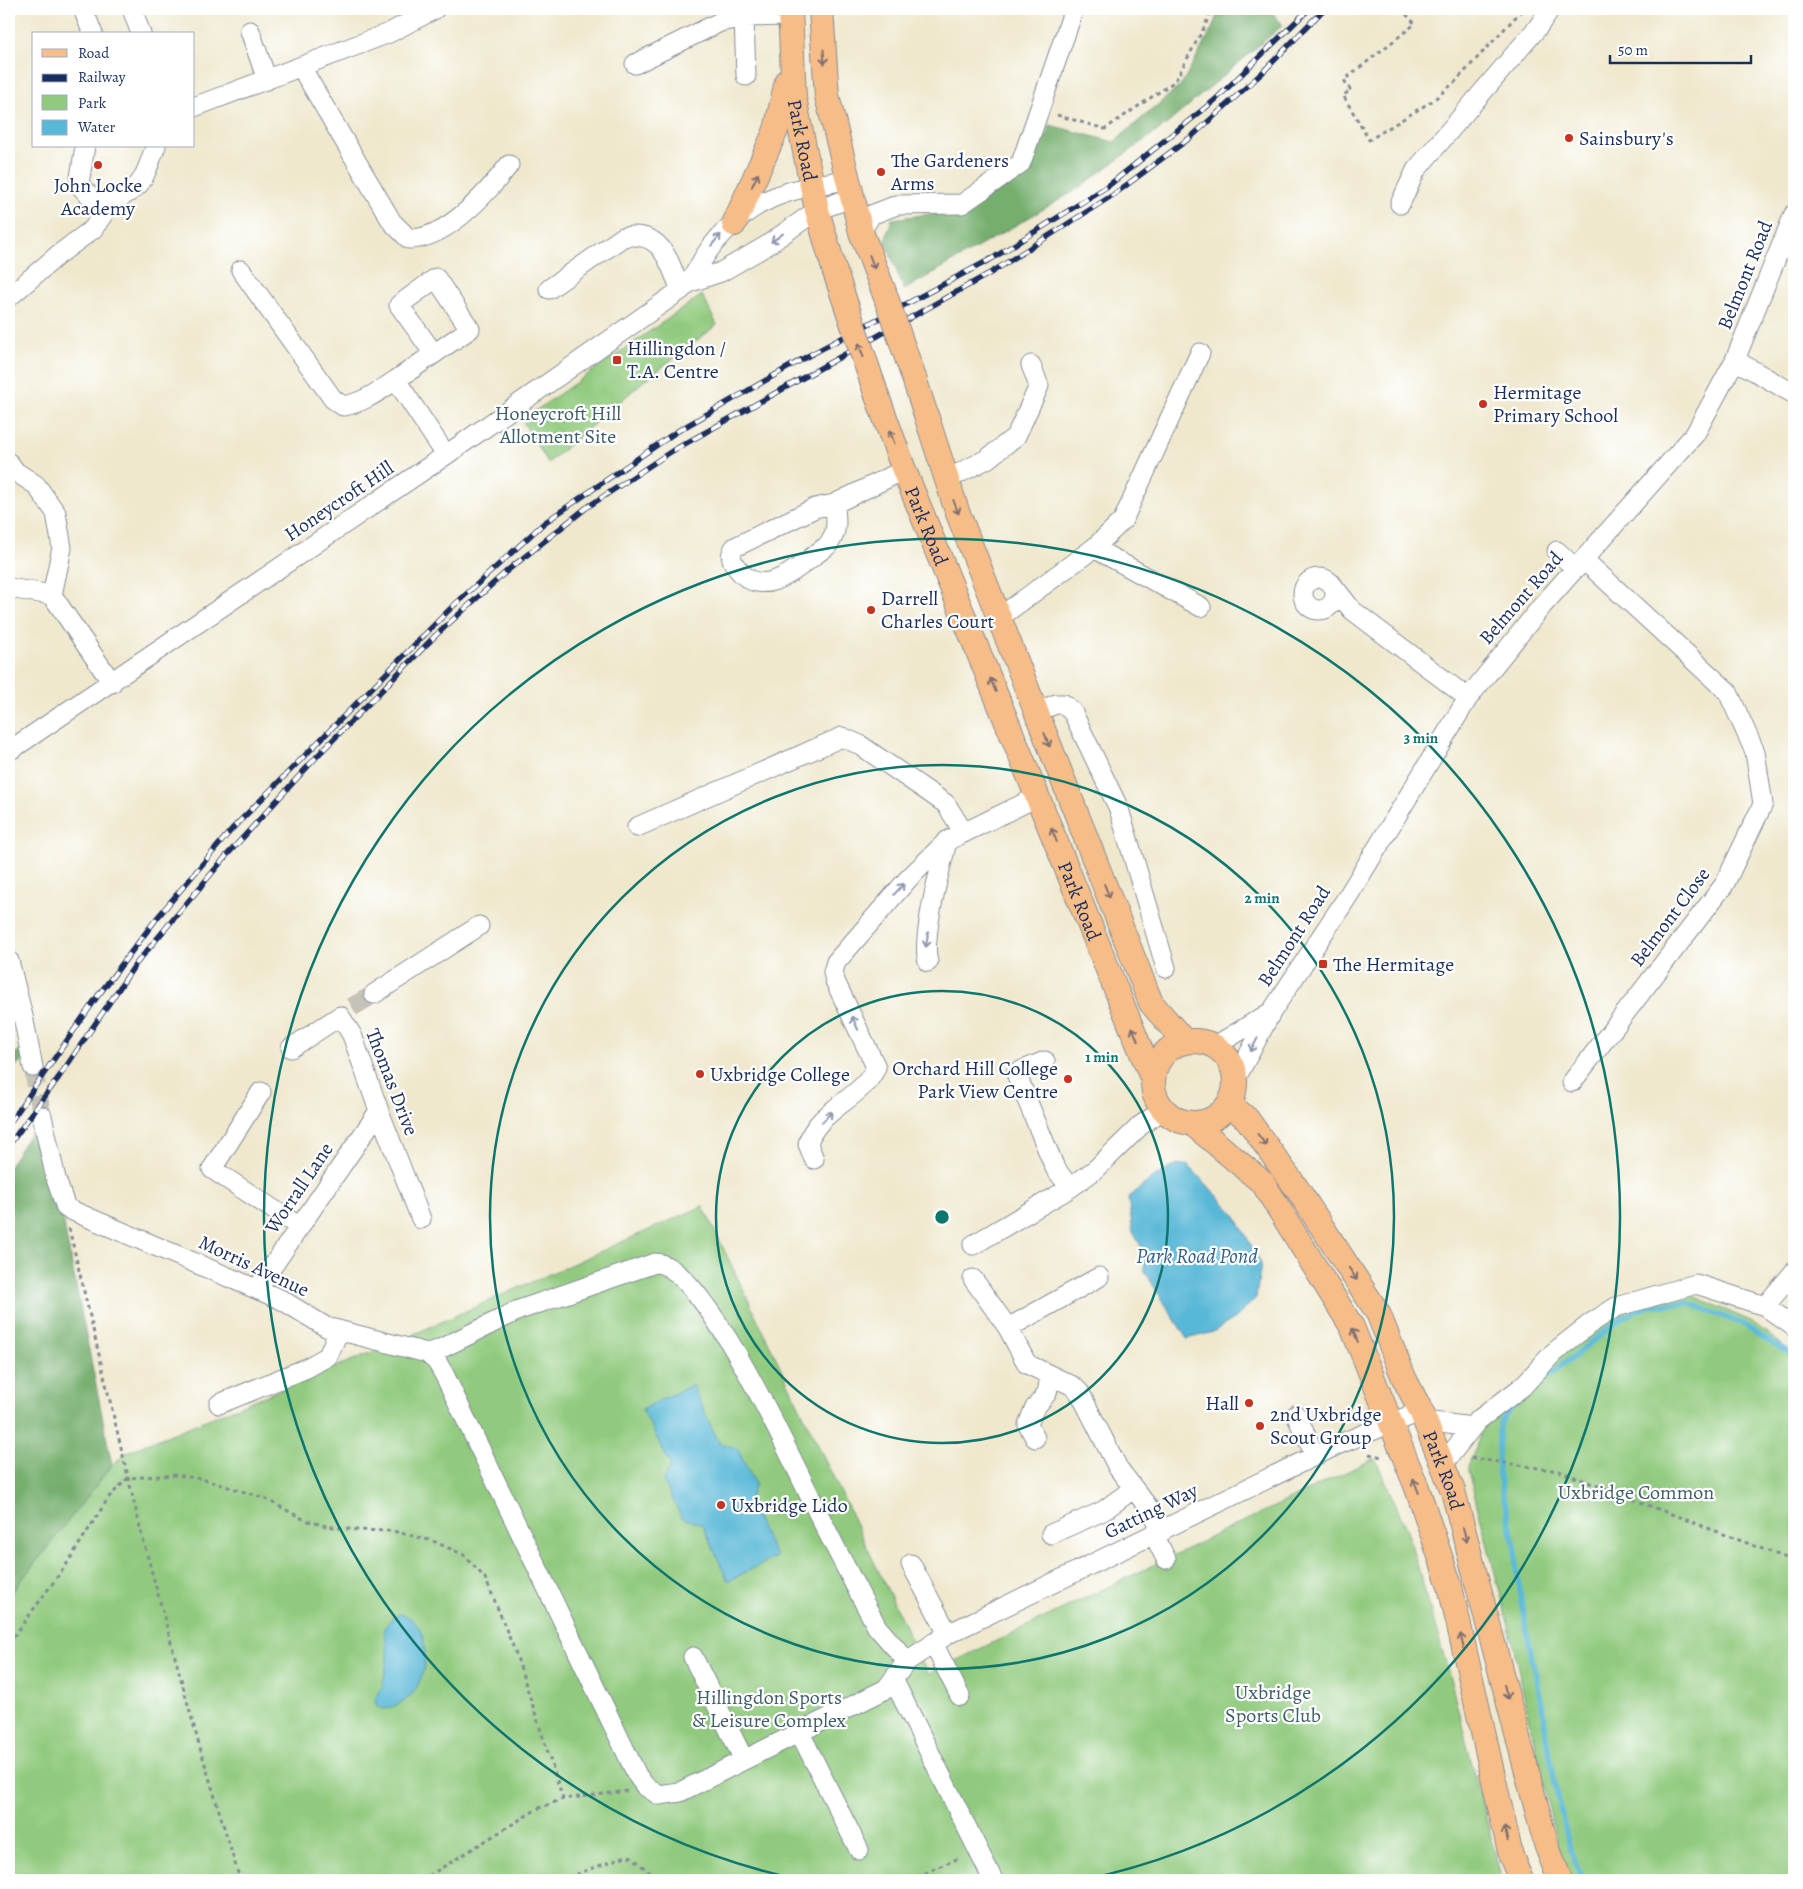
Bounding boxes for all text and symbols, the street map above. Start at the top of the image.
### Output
legend [32,32,195,148]
scale bar [1610,32,1752,64]
text: 50 m [1618,40,1648,60]
text: Road [78,43,110,63]
one-way arrow [820,49,829,65]
text: Railway [78,67,126,87]
text: Park [78,93,107,113]
street label: Park Road [781,97,824,184]
text: Water [77,117,115,137]
place label: Sainsbury's [1579,125,1674,152]
marker: Sainsbury's [1563,132,1575,144]
place label: The Gardeners Arms [890,147,1009,197]
marker: John Locke Academy [92,159,104,171]
marker: The Gardeners Arms [875,166,887,178]
place label: John Locke Academy [54,172,142,222]
one-way arrow [750,173,760,188]
street label: Belmont Road [1711,216,1779,334]
one-way arrow [771,233,785,243]
one-way arrow [711,234,722,247]
one-way arrow [868,254,878,269]
place label: Hillingdon / T.A. Centre [627,335,726,385]
one-way arrow [856,343,865,359]
marker: Hillingdon / T.A. Centre [611,354,623,366]
place label: Hermitage Primary School [1493,379,1618,429]
marker: Hermitage Primary School [1477,398,1489,410]
park label: Honeycroft Hill Allotment Site [495,400,621,450]
one-way arrow [887,430,896,445]
street label: Honeycroft Hill [279,454,399,548]
street label: Park Road [899,482,955,570]
one-way arrow [952,499,961,515]
street label: Belmont Road [1473,545,1569,650]
place label: Darrell Charles Court [881,585,995,635]
marker: Darrell Charles Court [865,604,877,616]
one-way arrow [988,677,997,692]
text: 3 min [1404,728,1439,748]
one-way arrow [1043,732,1052,747]
one-way arrow [1049,828,1058,843]
street label: Park Road [1052,857,1108,945]
street label: Belmont Close [1624,862,1716,972]
street label: Belmont Road [1251,880,1337,992]
one-way arrow [893,883,905,896]
one-way arrow [1103,883,1112,898]
text: 2 min [1244,888,1280,908]
one-way arrow [922,932,932,948]
place label: The Hermitage [1333,951,1454,978]
marker: The Hermitage [1317,958,1329,970]
one-way arrow [849,1016,859,1031]
street label: Thomas Drive [359,1025,425,1139]
one-way arrow [1130,1027,1140,1042]
one-way arrow [1249,1038,1259,1053]
text: 1 min [1085,1047,1119,1067]
place label: Orchard Hill College Park View Centre [892,1055,1058,1105]
place label: Uxbridge College [710,1061,850,1088]
marker: Uxbridge College [694,1068,706,1080]
marker: Orchard Hill College Park View Centre [1062,1073,1074,1085]
one-way arrow [821,1111,833,1124]
one-way arrow [1256,1133,1267,1146]
street label: Worrall Lane [258,1137,339,1240]
centre of rings [933,1208,951,1226]
street label: Morris Avenue [194,1229,314,1303]
water label: Park Road Pond [1136,1242,1258,1270]
one-way arrow [1348,1267,1358,1281]
one-way arrow [1350,1328,1360,1343]
place label: Hall [1205,1390,1239,1417]
marker: Hall [1243,1397,1255,1409]
place label: 2nd Uxbridge Scout Group [1270,1401,1381,1451]
marker: 2nd Uxbridge Scout Group [1254,1420,1266,1432]
street label: Park Road [1417,1426,1471,1513]
street label: Gatting Way [1100,1476,1203,1545]
one-way arrow [1411,1479,1420,1494]
park label: Uxbridge Common [1558,1479,1714,1506]
place label: Uxbridge Lido [731,1492,848,1519]
marker: Uxbridge Lido [715,1499,727,1511]
one-way arrow [1460,1526,1470,1542]
one-way arrow [1457,1634,1466,1650]
park label: Uxbridge Sports Club [1225,1679,1321,1729]
park label: Hillingdon Sports & Leisure Complex [692,1684,847,1734]
one-way arrow [1502,1684,1512,1700]
one-way arrow [1501,1826,1510,1842]

